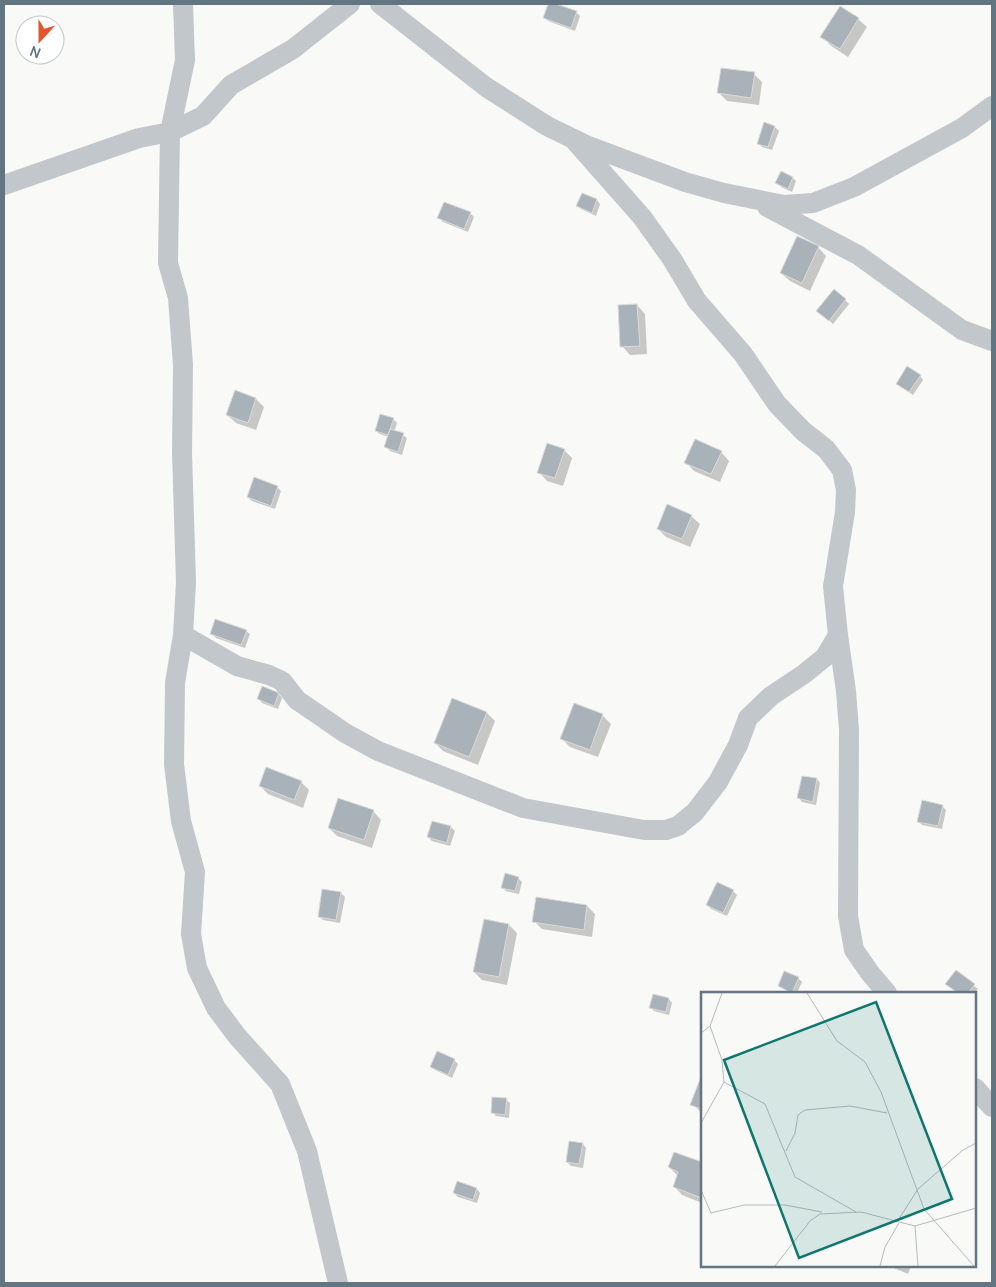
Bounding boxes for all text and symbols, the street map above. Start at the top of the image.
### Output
north arrow [15,15,65,65]
text: N [27,42,43,63]
inset map [701,992,976,1267]

